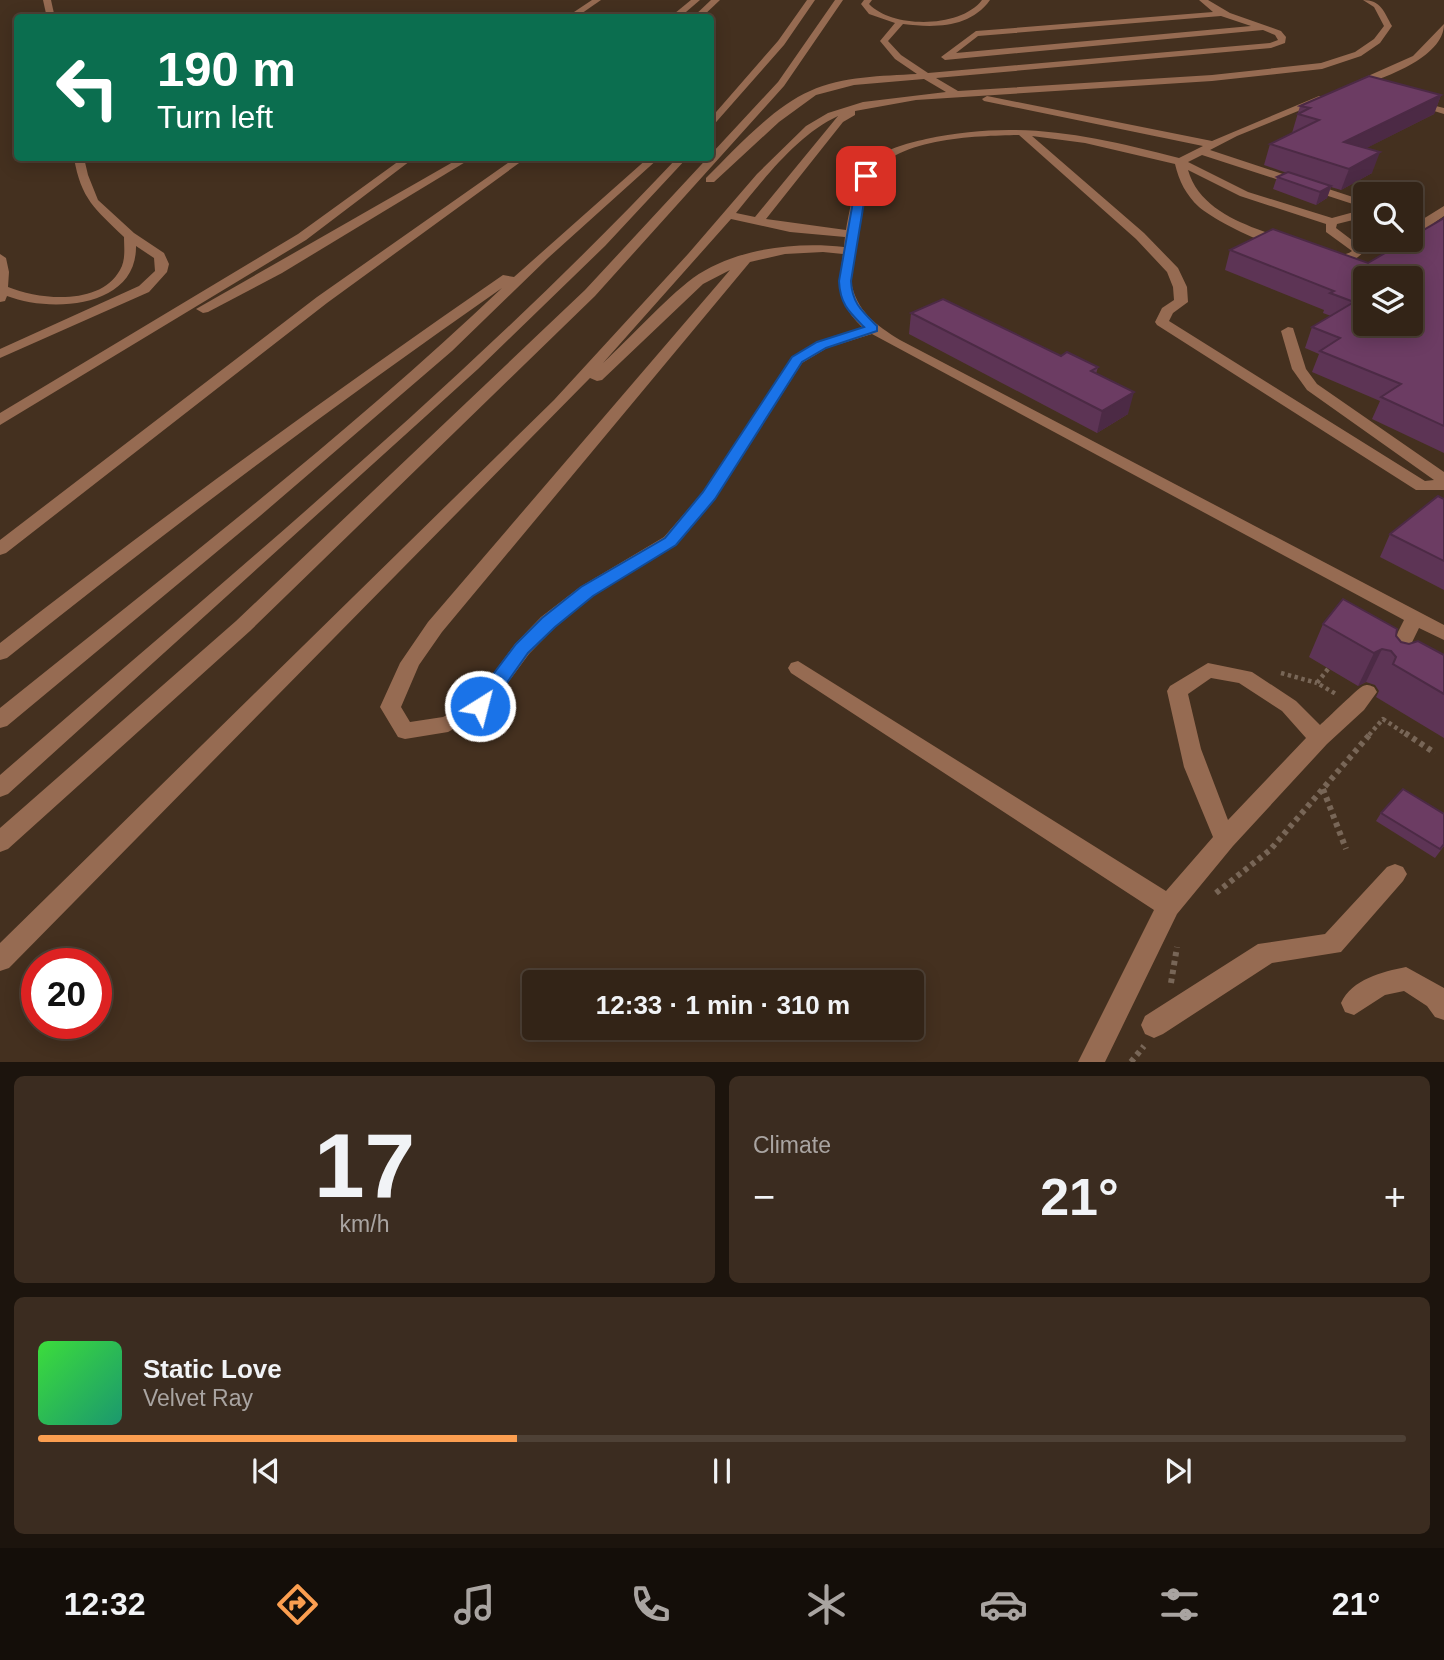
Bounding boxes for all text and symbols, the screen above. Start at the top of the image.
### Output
icon: left [42,42,133,133]
text: 190 m [157,42,296,96]
text: Turn left [157,99,273,135]
pin [836,146,896,206]
icon: arrive [847,157,885,195]
map controls [1353,182,1423,336]
button: search [1353,182,1423,252]
button: layers [1353,266,1423,336]
position arrow [443,669,517,743]
speed limit sign: 20 [21,948,112,1039]
text: 12:33 · 1 min · 310 m [596,990,850,1020]
text: 17 [314,1115,415,1216]
text: Climate [753,1132,831,1158]
text: 21° [1040,1168,1119,1226]
text: − [753,1176,775,1218]
text: + [1384,1176,1406,1218]
text: km/h [340,1211,389,1237]
text: Static Love [143,1354,282,1384]
text: Velvet Ray [143,1385,253,1411]
icon: previous [247,1452,285,1490]
icon: pause [703,1452,741,1490]
icon: next [1159,1452,1197,1490]
icon: directions [273,1580,322,1629]
icon: music [450,1580,499,1629]
icon: phone [626,1580,675,1629]
icon: climate [802,1580,851,1629]
icon: car [979,1580,1028,1629]
icon: filters [1155,1580,1204,1629]
text: 12:32 [64,1586,146,1622]
text: 21° [1332,1586,1380,1622]

